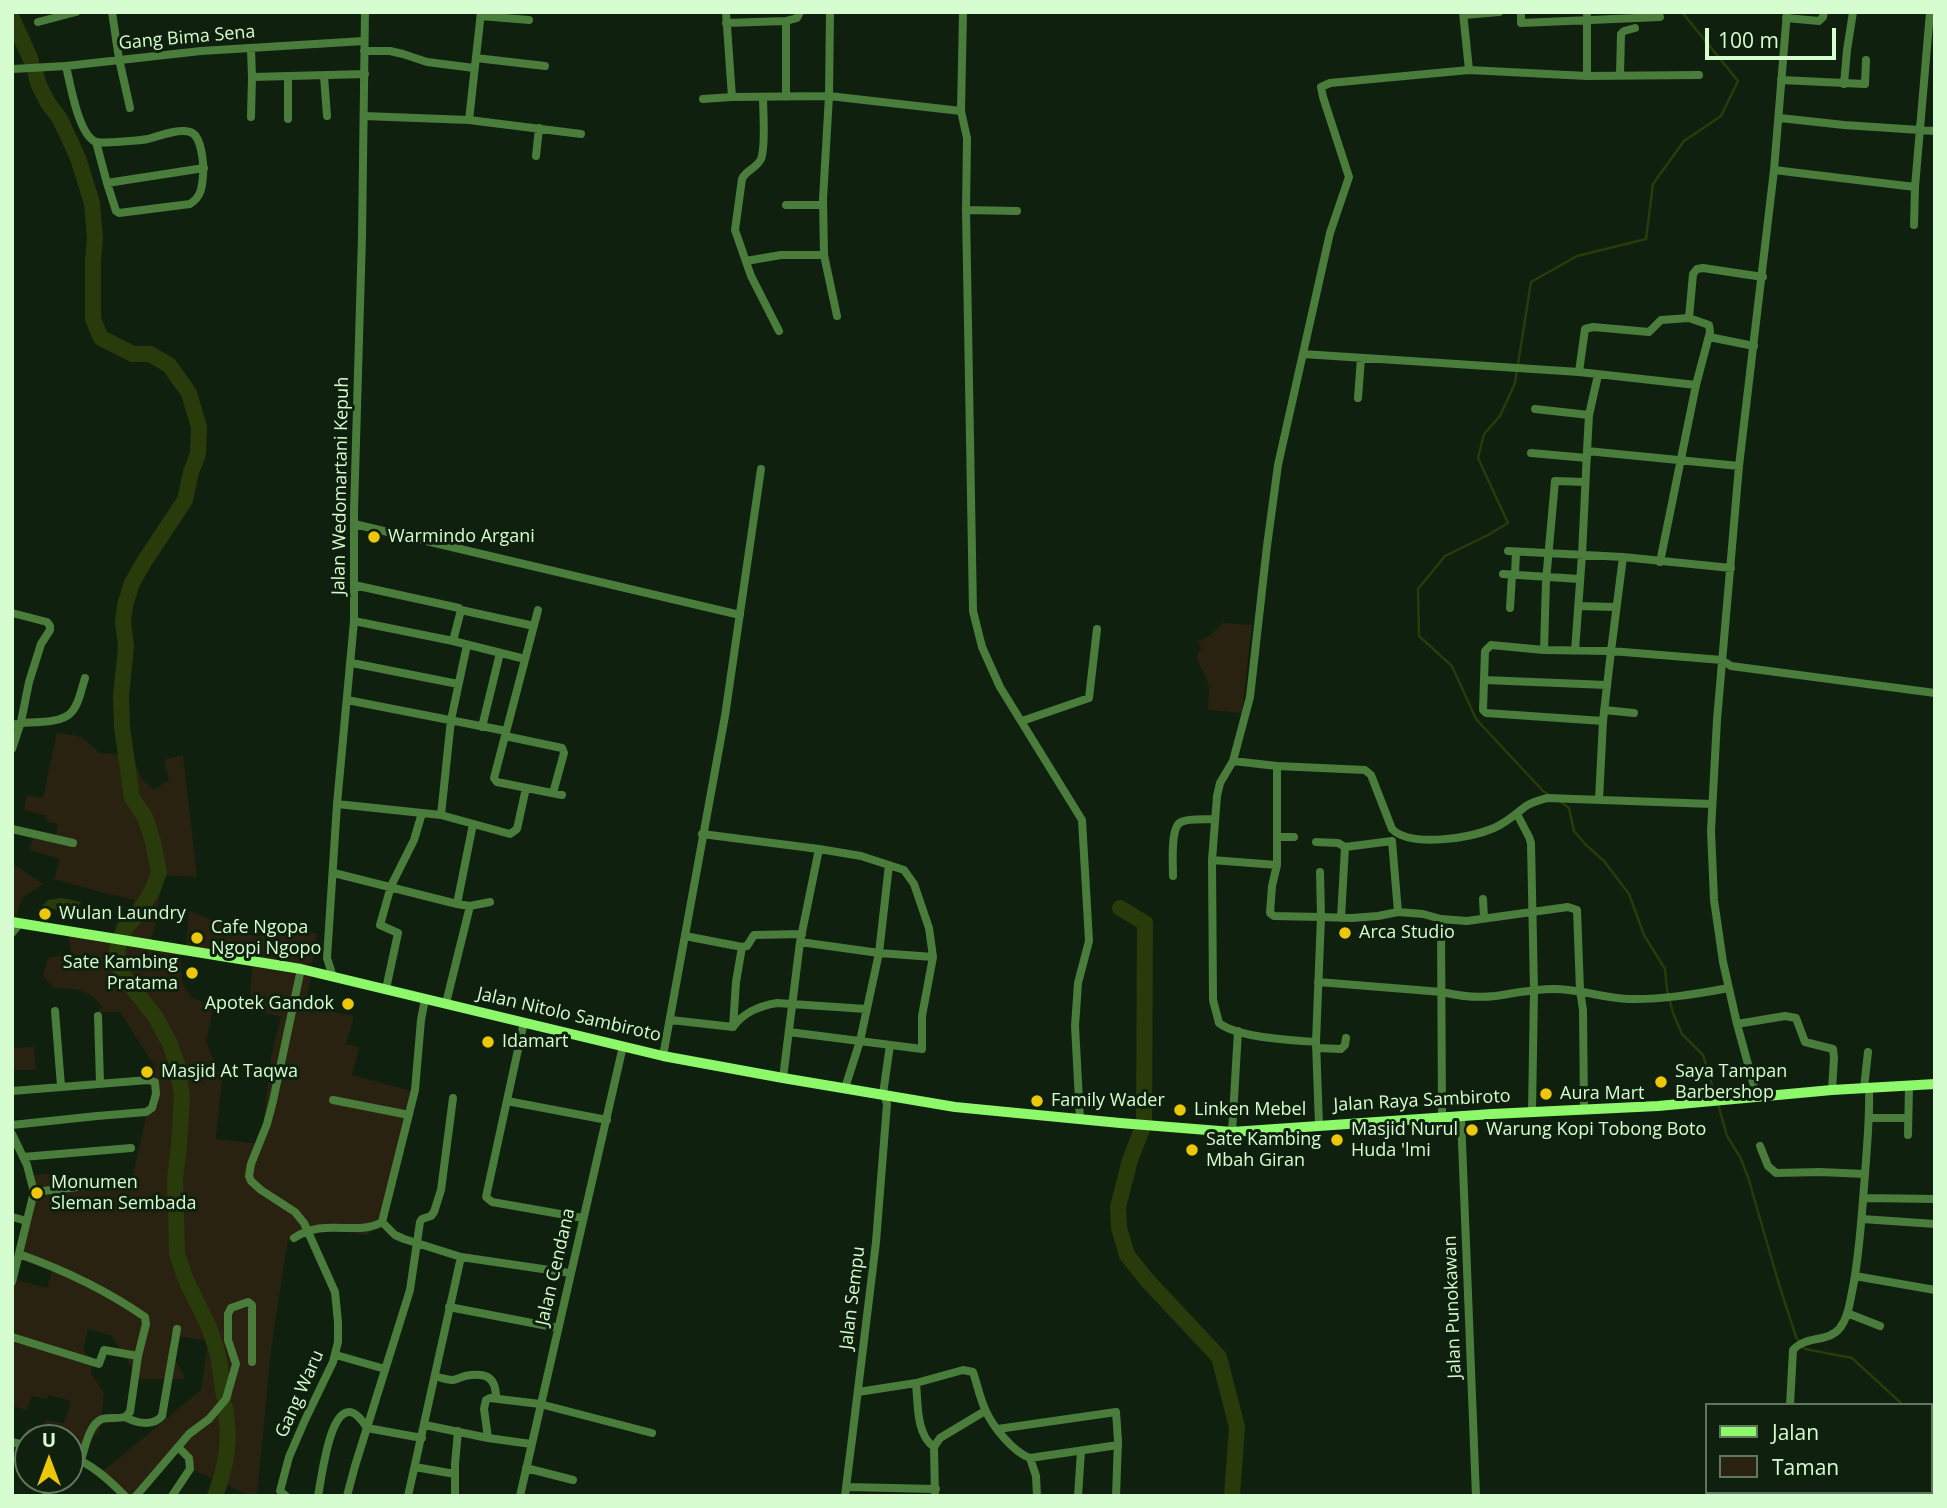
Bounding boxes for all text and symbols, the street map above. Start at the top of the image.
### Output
scale bar [1709,14,1840,58]
street label: Gang Bima Sena [118,21,256,55]
text: 100 m [1718,26,1779,54]
street label: Jalan Wedomartani Kepuh [328,377,354,595]
place label: Warmindo Argani [388,526,535,548]
marker: Warmindo Argani [366,529,382,545]
place label: Wulan Laundry [59,903,186,925]
marker: Wulan Laundry [37,906,53,922]
place label: Cafe Ngopa Ngopi Ngopo [211,917,321,960]
place label: Arca Studio [1359,922,1455,944]
marker: Arca Studio [1337,925,1353,941]
marker: Cafe Ngopa Ngopi Ngopo [189,930,205,946]
place label: Sate Kambing Pratama [63,952,178,995]
marker: Sate Kambing Pratama [184,965,200,981]
street label: Jalan Nitolo Sambiroto [475,983,663,1047]
place label: Apotek Gandok [205,993,334,1015]
marker: Apotek Gandok [340,996,356,1012]
place label: Idamart [502,1031,568,1053]
marker: Idamart [480,1034,496,1050]
place label: Masjid At Taqwa [161,1061,298,1083]
place label: Saya Tampan Barbershop [1675,1061,1787,1104]
marker: Masjid At Taqwa [139,1064,155,1080]
marker: Saya Tampan Barbershop [1653,1074,1669,1090]
place label: Aura Mart [1560,1083,1644,1105]
street label: Jalan Raya Sambiroto [1333,1086,1511,1116]
marker: Aura Mart [1538,1086,1554,1102]
place label: Family Wader [1051,1090,1165,1112]
marker: Family Wader [1029,1093,1045,1109]
place label: Linken Mebel [1194,1099,1306,1121]
marker: Linken Mebel [1172,1102,1188,1118]
place label: Masjid Nurul Huda 'lmi [1351,1119,1458,1162]
place label: Warung Kopi Tobong Boto [1486,1119,1706,1141]
marker: Warung Kopi Tobong Boto [1464,1122,1480,1138]
place label: Sate Kambing Mbah Giran [1206,1129,1321,1172]
marker: Masjid Nurul Huda 'lmi [1329,1132,1345,1148]
marker: Sate Kambing Mbah Giran [1184,1142,1200,1158]
place label: Monumen Sleman Sembada [51,1172,197,1214]
marker: Monumen Sleman Sembada [29,1185,45,1201]
street label: Jalan Cendana [532,1206,580,1328]
street label: Jalan Punokawan [1440,1235,1466,1379]
street label: Jalan Sempu [836,1245,870,1351]
street label: Gang Waru [271,1347,329,1441]
legend [1706,1403,1933,1494]
text: Jalan [1772,1418,1819,1446]
north arrow [14,1424,84,1494]
text: U [42,1427,56,1453]
text: Taman [1772,1453,1839,1481]

